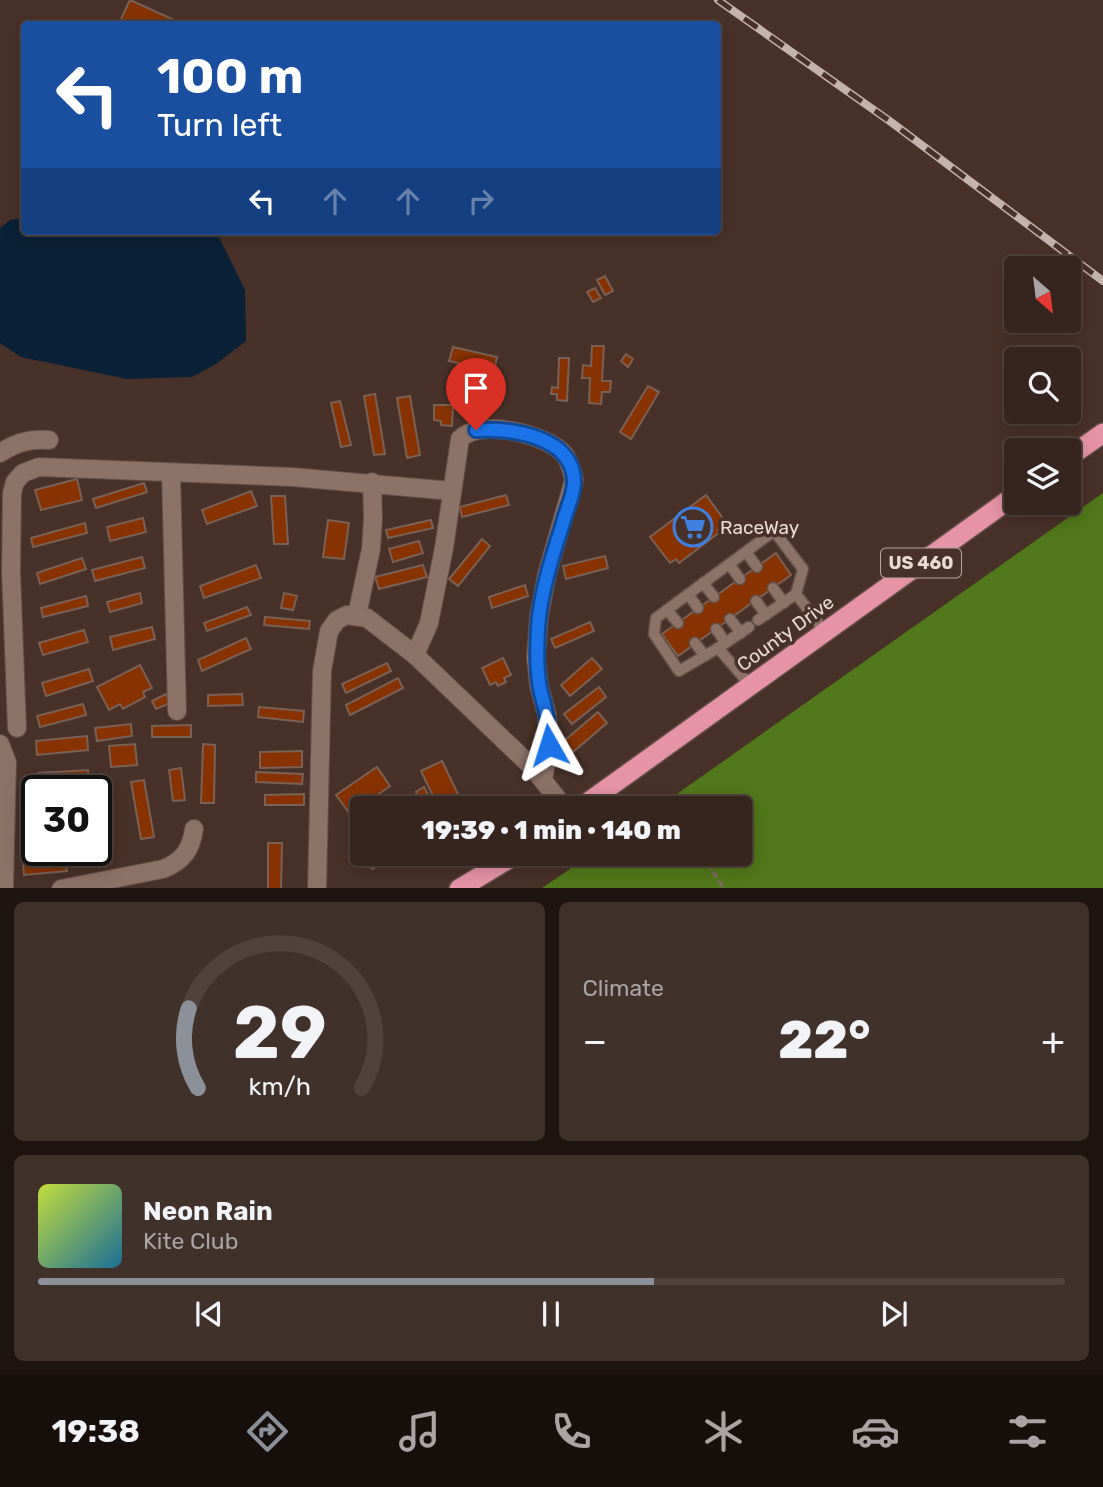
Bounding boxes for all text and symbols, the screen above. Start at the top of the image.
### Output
text: 100 m [157,47,303,105]
icon: left [42,49,133,140]
text: Turn left [157,106,282,144]
icon: left [243,182,281,220]
icon: ahead [316,182,354,220]
icon: ahead [389,182,427,220]
icon: right [462,182,500,220]
north arrow [1004,256,1082,332]
map controls [1004,256,1081,515]
button: search [1004,347,1081,424]
pin [446,358,506,430]
icon: arrive [457,369,495,407]
button: layers [1004,438,1081,515]
supermarket icon: RaceWay [672,506,714,548]
place label: RaceWay [720,516,799,539]
road number: US 460 [881,548,961,578]
street label: County Drive [732,591,838,676]
position arrow [512,708,586,782]
speed limit sign: 30 [21,775,112,866]
text: 19:39 · 1 min · 140 m [421,815,681,846]
text: Climate [583,974,664,1002]
text: 29 [232,990,326,1076]
text: 22° [778,1009,870,1071]
text: − [583,1018,607,1064]
text: + [1041,1018,1065,1064]
text: km/h [248,1071,310,1100]
text: Neon Rain [143,1196,273,1227]
text: Kite Club [143,1227,238,1255]
icon: previous [190,1295,228,1333]
icon: pause [532,1295,570,1333]
icon: next [875,1295,913,1333]
icon: directions [243,1407,292,1456]
icon: music [395,1407,444,1456]
icon: phone [547,1407,596,1456]
icon: climate [699,1407,748,1456]
icon: car [851,1407,900,1456]
icon: filters [1003,1407,1052,1456]
text: 19:38 [51,1412,140,1450]

